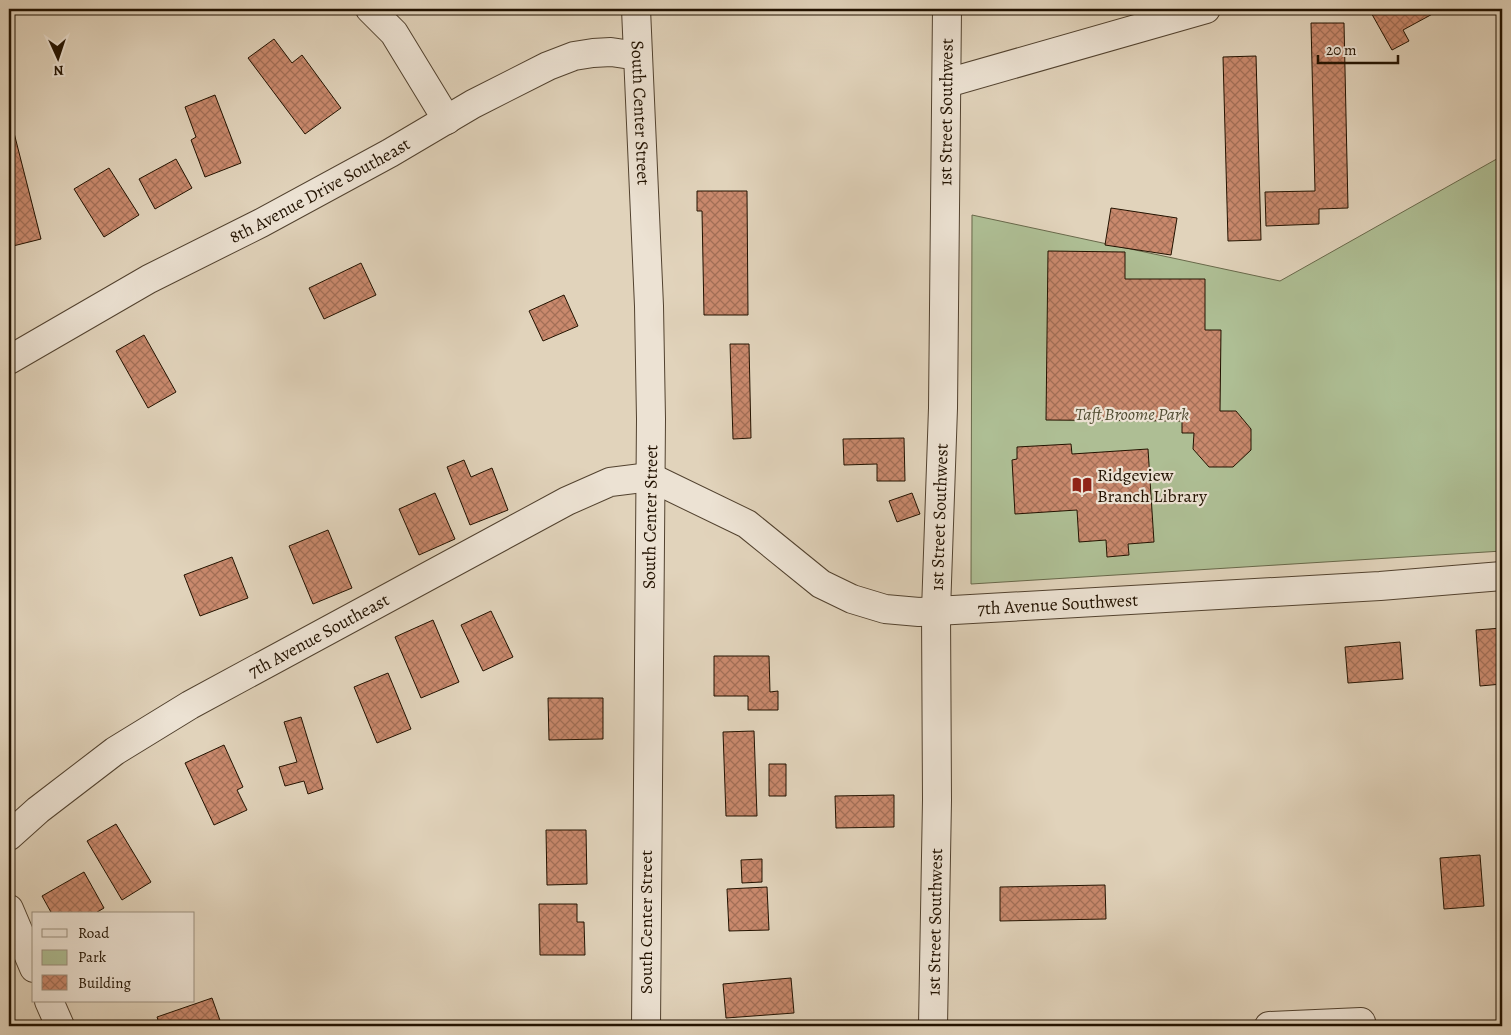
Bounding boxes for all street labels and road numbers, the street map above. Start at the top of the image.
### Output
street label: 1st Street Southwest [933,38,959,186]
street label: South Center Street [625,40,656,186]
street label: 8th Avenue Drive Southeast [225,132,415,249]
street label: 1st Street Southwest [925,443,954,591]
street label: South Center Street [637,444,663,589]
street label: 7th Avenue Southeast [244,588,393,683]
street label: 7th Avenue Southwest [977,588,1139,621]
street label: 1st Street Southwest [922,848,948,996]
street label: South Center Street [634,850,658,994]

